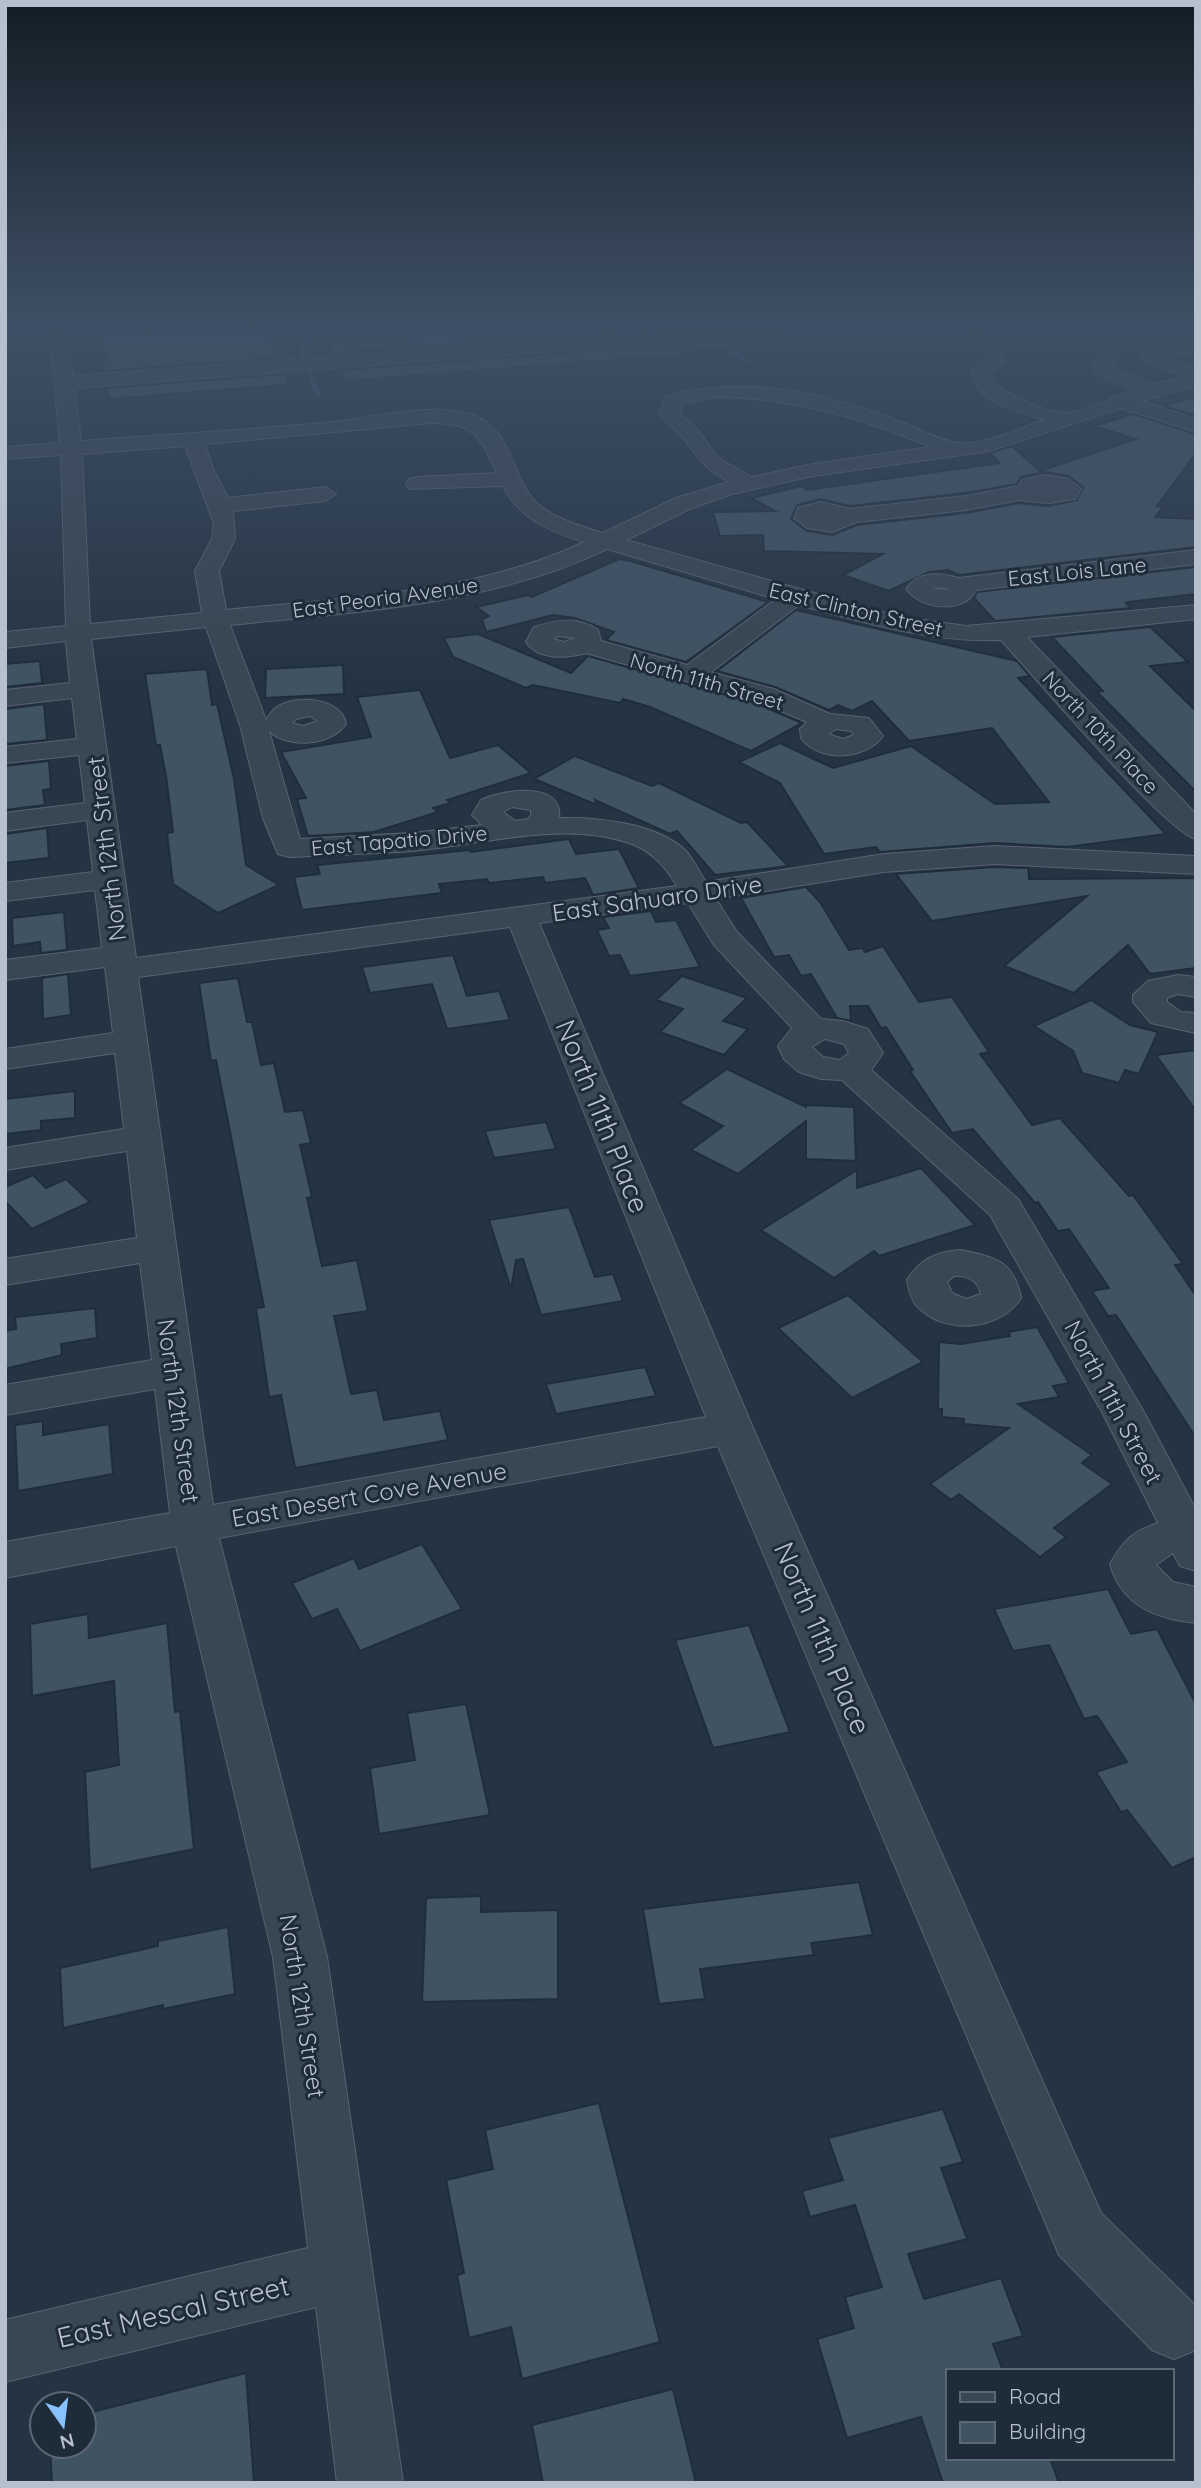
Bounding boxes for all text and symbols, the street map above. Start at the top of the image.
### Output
street label: East Lois Lane [1006,551,1148,591]
street label: East Peoria Avenue [291,571,479,623]
street label: East Clinton Street [767,576,945,642]
street label: North 11th Street [627,647,787,715]
street label: North 10th Place [1037,665,1165,799]
street label: North 12th Street [80,755,132,943]
street label: East Tapatio Drive [310,819,488,861]
street label: East Sahuaro Drive [550,868,764,928]
street label: North 11th Place [548,1014,658,1218]
street label: North 11th Street [1058,1315,1170,1489]
street label: North 12th Street [151,1317,207,1505]
street label: East Desert Cove Avenue [229,1455,509,1533]
street label: North 11th Place [767,1537,879,1739]
street label: North 12th Street [274,1912,332,2100]
street label: East Mescal Street [53,2267,293,2355]
legend [946,2369,1173,2460]
text: Road [1009,2383,1061,2409]
north arrow [28,2390,98,2460]
text: Building [1009,2418,1086,2444]
text: N [57,2428,77,2455]

